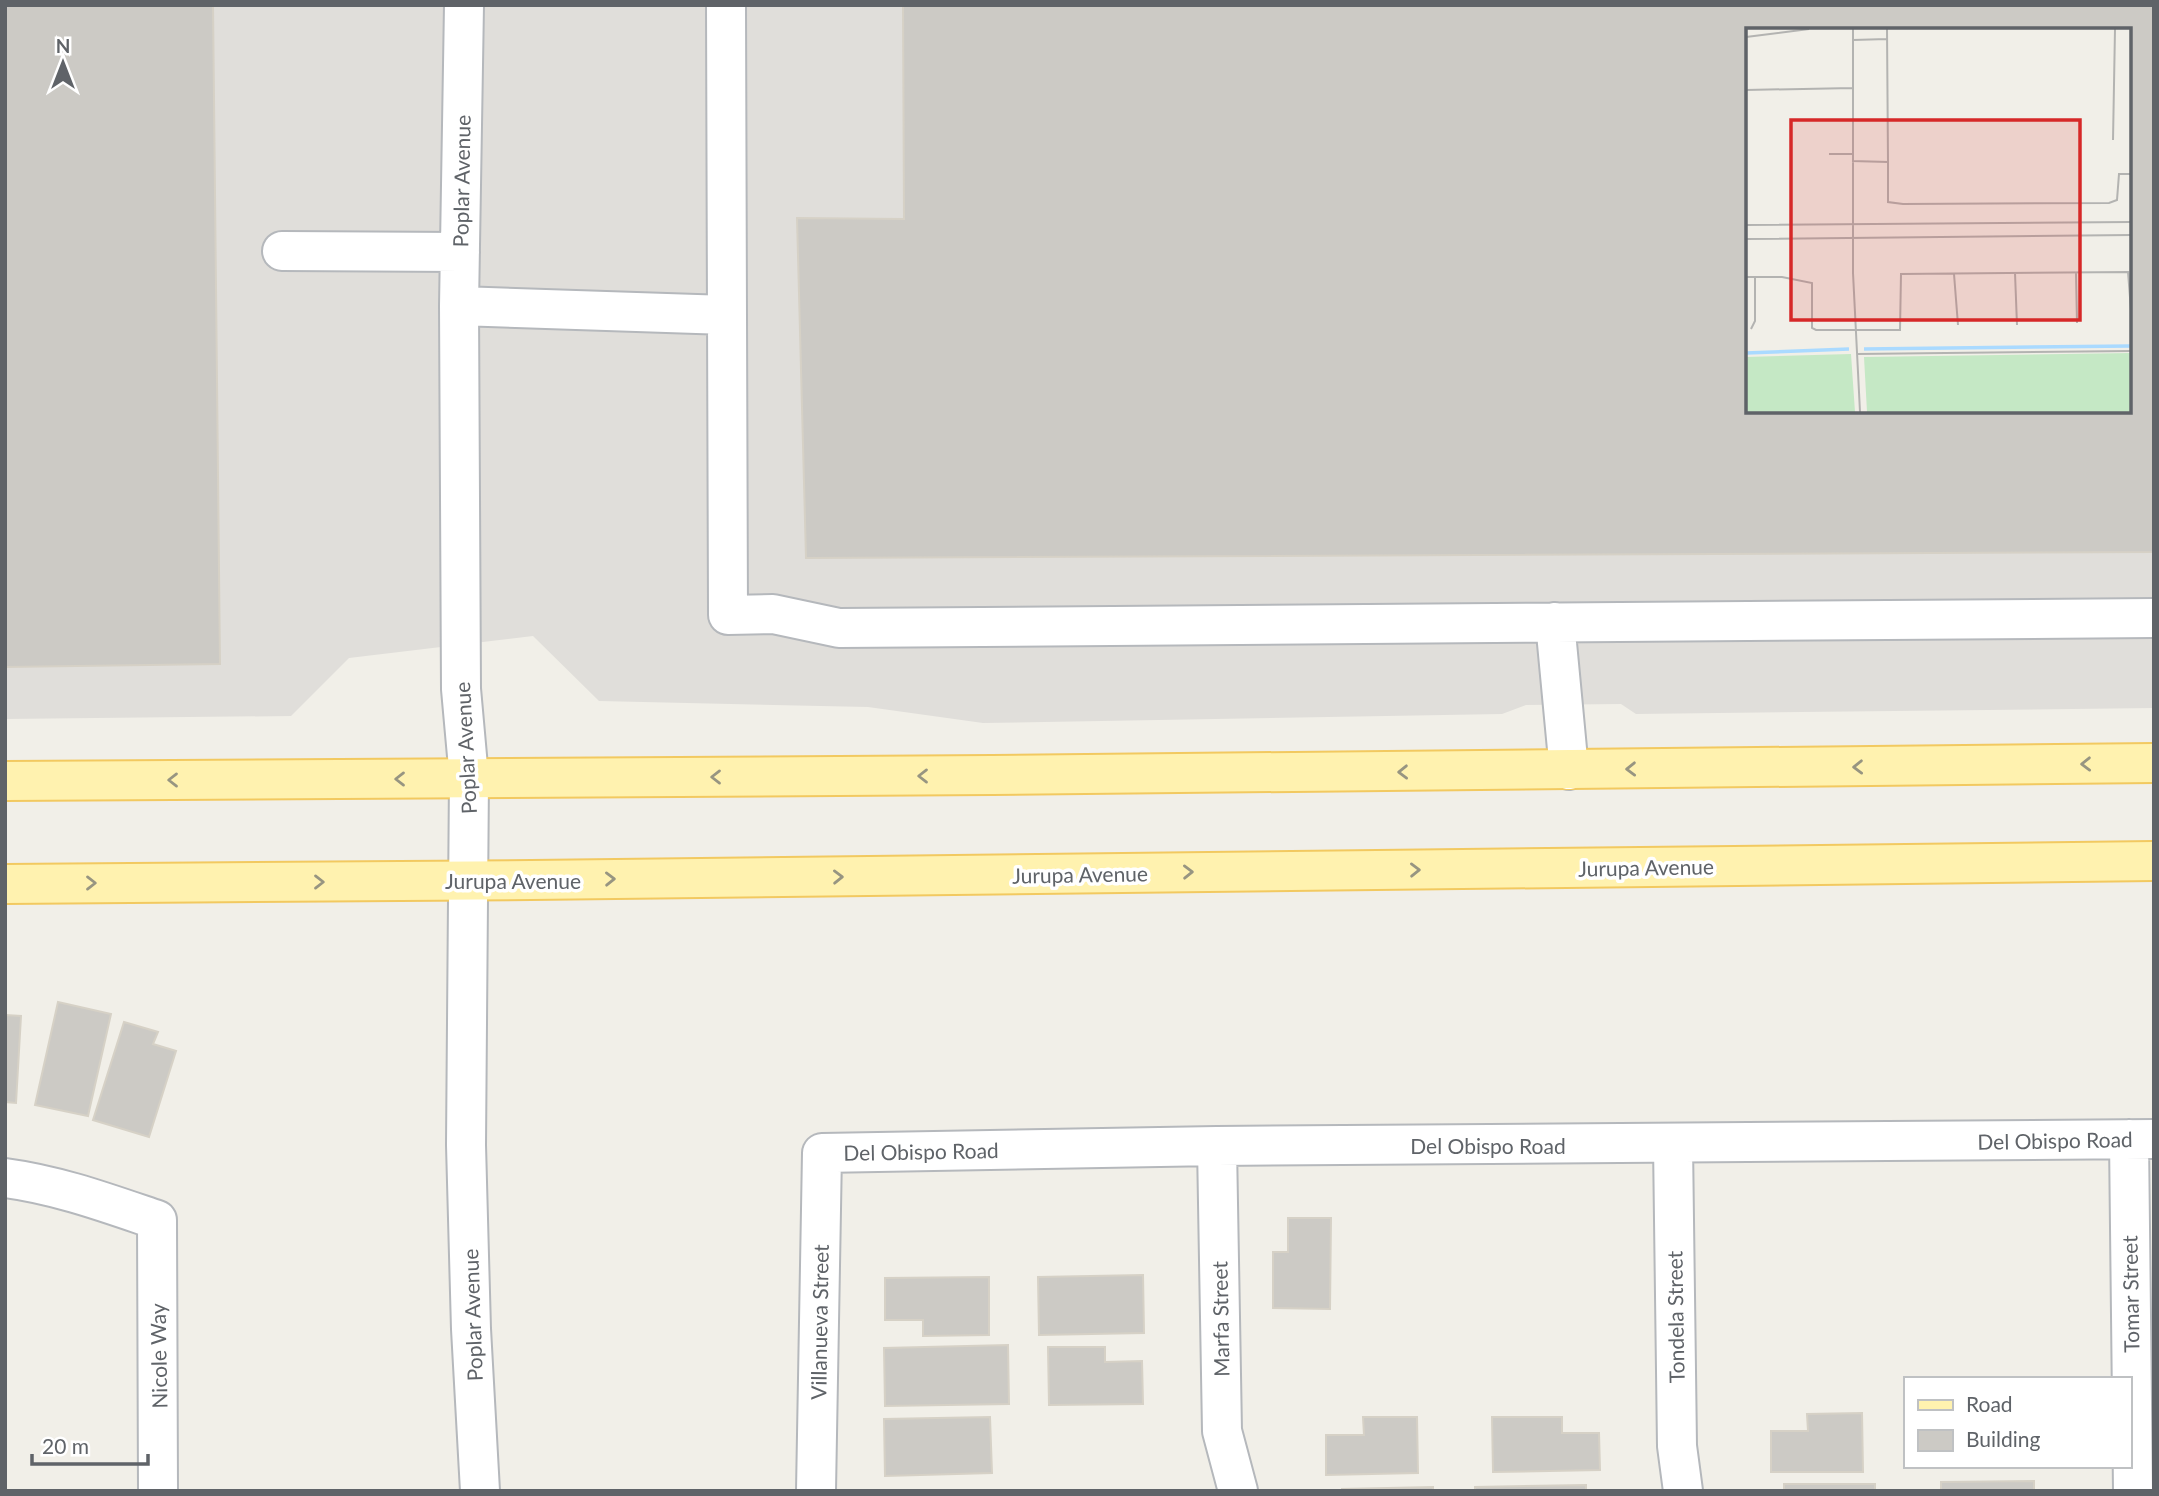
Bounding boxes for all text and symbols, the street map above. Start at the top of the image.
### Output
north arrow [28,28,98,98]
inset map [1746,28,2131,413]
text: N [56,34,70,57]
street label: Poplar Avenue [447,115,475,247]
street label: Poplar Avenue [449,681,481,815]
one-way arrow [2080,756,2090,772]
one-way arrow [1852,759,1863,775]
one-way arrow [1625,761,1635,777]
one-way arrow [1397,764,1408,779]
one-way arrow [918,768,928,784]
one-way arrow [710,769,720,785]
one-way arrow [395,771,405,787]
one-way arrow [167,772,178,788]
street label: Jurupa Avenue [1578,853,1714,881]
street label: Jurupa Avenue [1012,860,1148,888]
one-way arrow [1410,862,1421,877]
one-way arrow [1183,864,1194,880]
street label: Jurupa Avenue [445,868,581,893]
one-way arrow [833,869,844,884]
one-way arrow [605,872,616,887]
one-way arrow [314,874,324,890]
one-way arrow [86,875,97,891]
street label: Del Obispo Road [1977,1126,2133,1154]
street label: Del Obispo Road [1410,1133,1566,1158]
street label: Del Obispo Road [843,1137,999,1165]
street label: Tomar Street [2116,1235,2144,1353]
street label: Villanueva Street [805,1244,833,1400]
street label: Poplar Avenue [457,1248,487,1382]
street label: Tondela Street [1661,1250,1689,1383]
street label: Marfa Street [1206,1260,1234,1377]
street label: Nicole Way [145,1303,171,1409]
legend [1904,1377,2131,1468]
text: Road [1966,1391,2013,1416]
scale bar [32,1422,147,1466]
text: Building [1966,1426,2041,1451]
text: 20 m [42,1433,89,1458]

